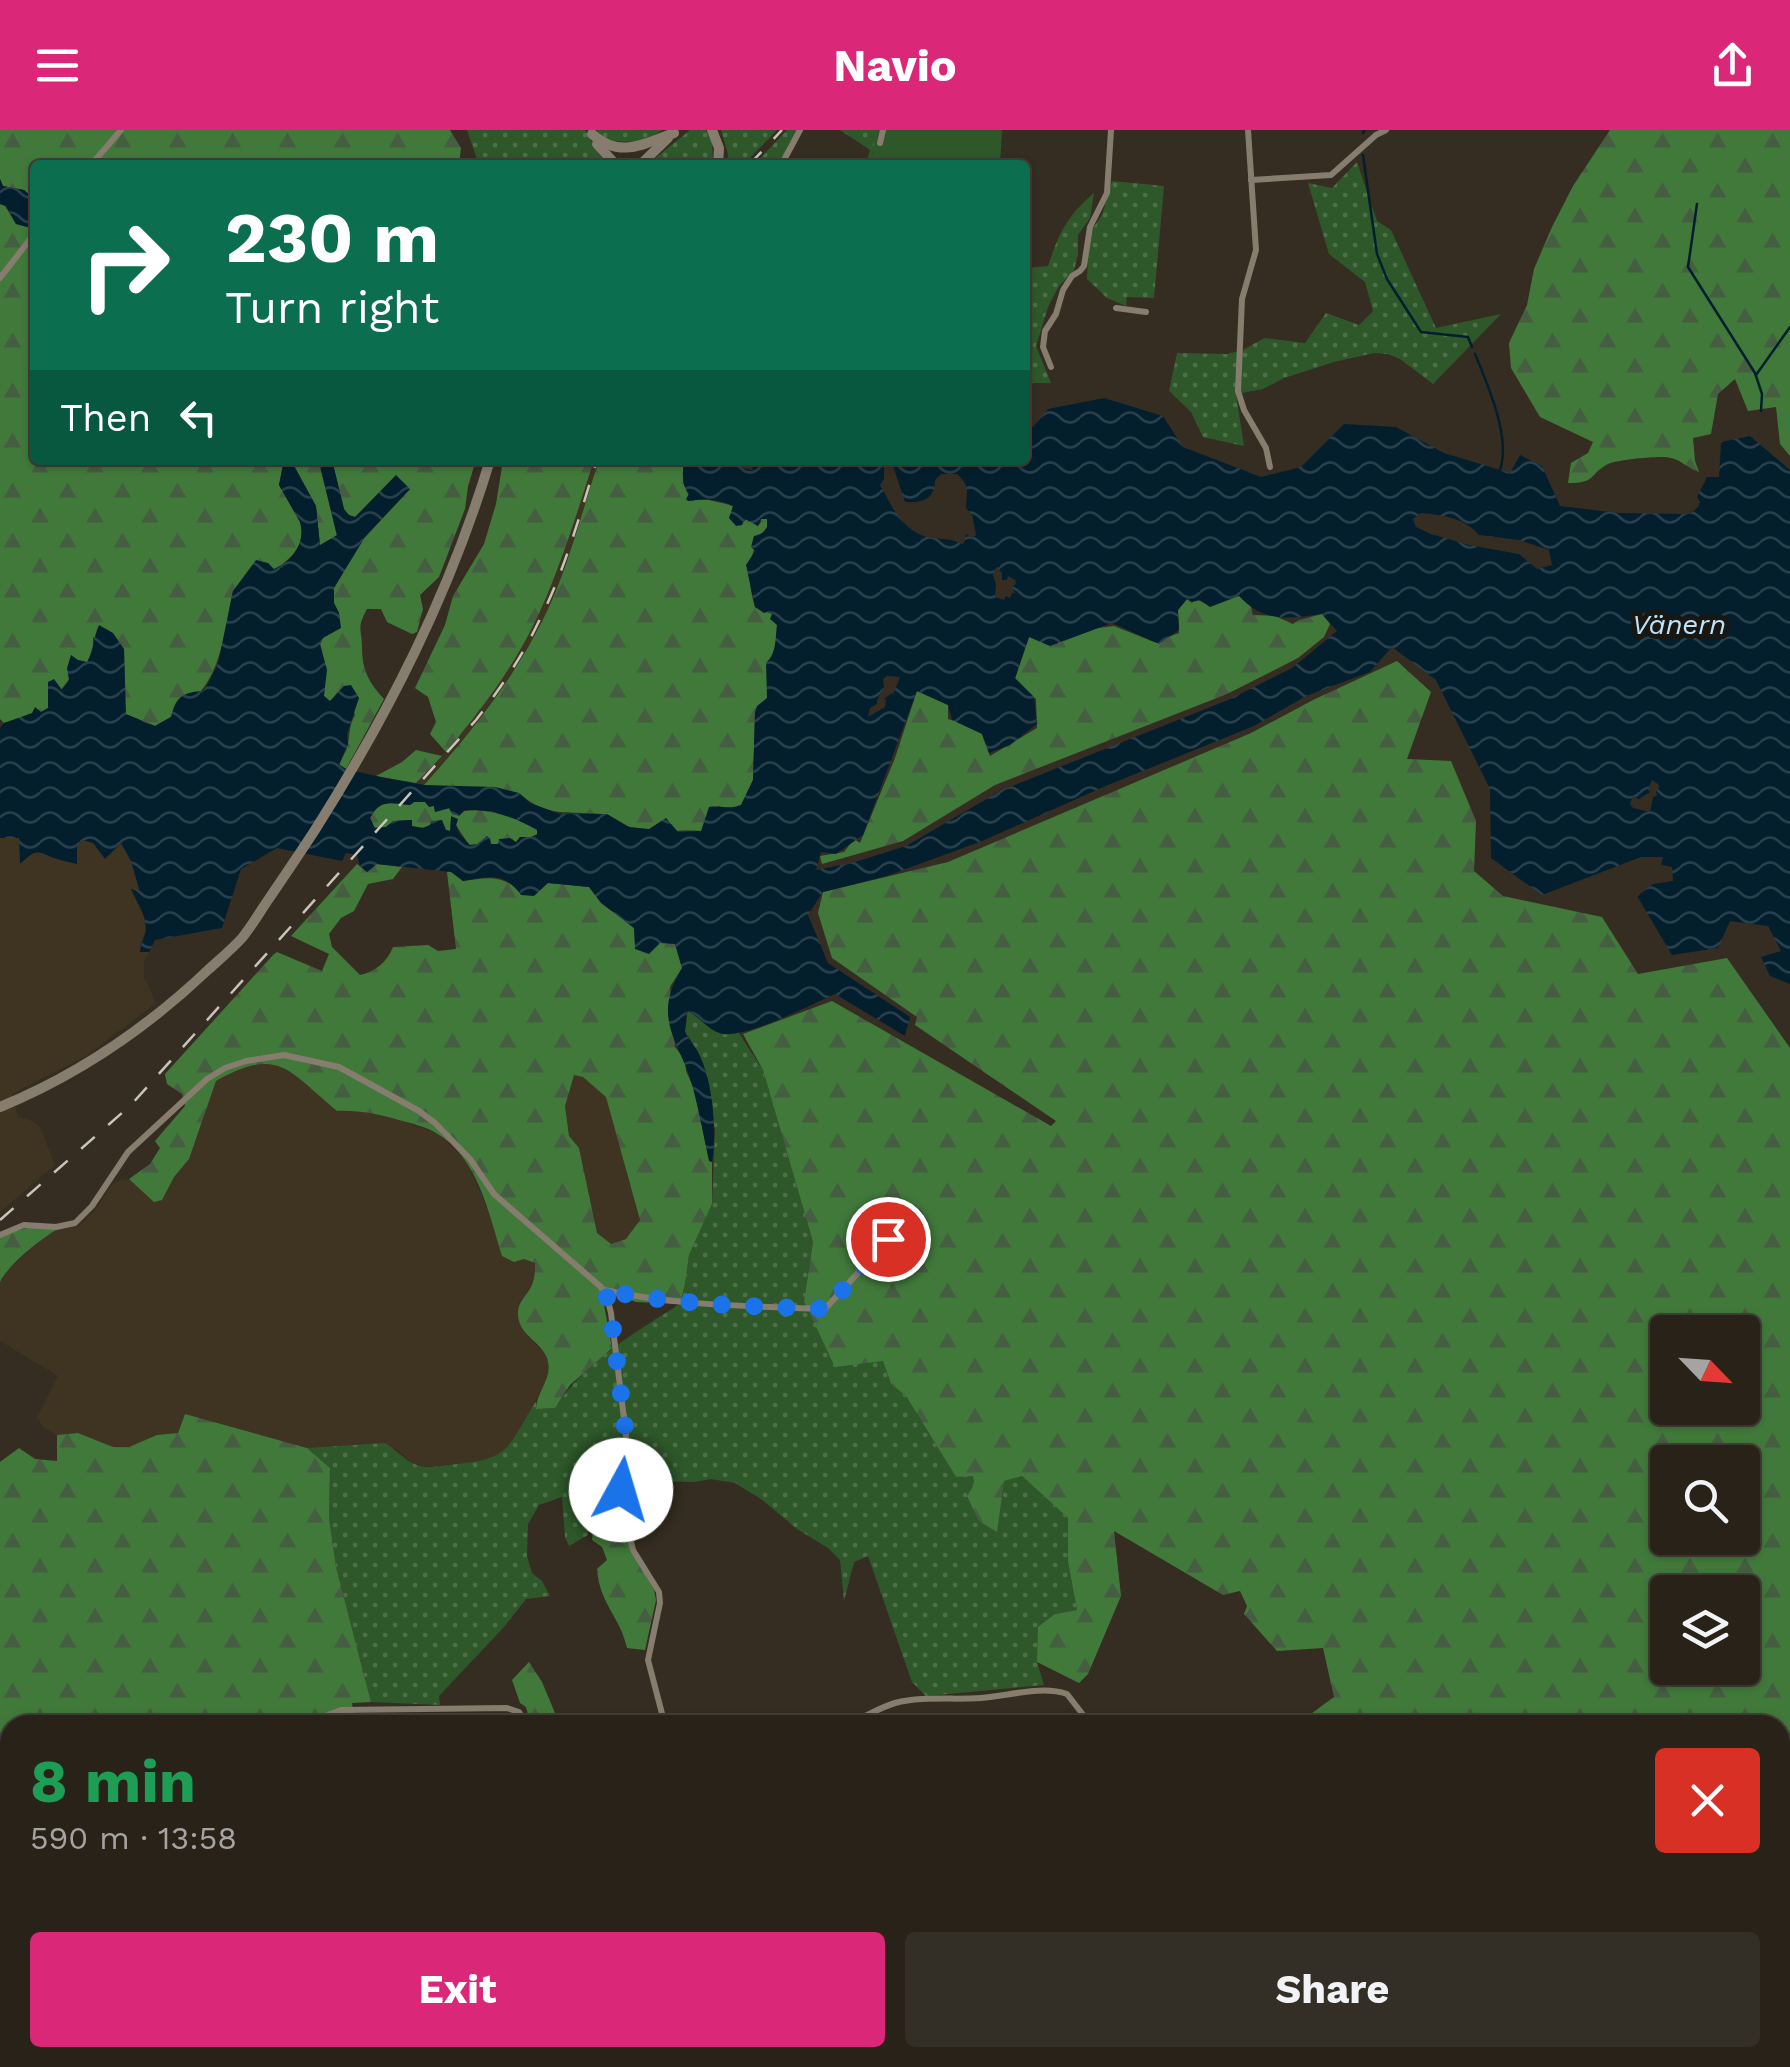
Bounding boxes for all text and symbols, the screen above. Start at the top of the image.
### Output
icon: menu [30,38,85,93]
icon: share [1705,38,1760,93]
text: Navio [833,39,957,92]
text: 230 m [225,197,439,279]
icon: right [60,200,190,330]
text: Turn right [225,281,439,334]
icon: left [171,390,226,445]
text: Then [60,396,151,440]
water label: Vänern [1632,608,1726,641]
pin [846,1197,931,1282]
icon: arrive [861,1212,916,1267]
north arrow [1650,1315,1760,1425]
map controls [1650,1315,1760,1685]
position arrow [569,1438,673,1542]
button: search [1650,1445,1760,1555]
button: layers [1650,1575,1760,1685]
text: 8 min [30,1746,196,1817]
button: close [1655,1748,1760,1853]
text: 590 m · 13:58 [30,1819,237,1857]
button: Exit [30,1932,885,2047]
button: Share [905,1932,1760,2047]

